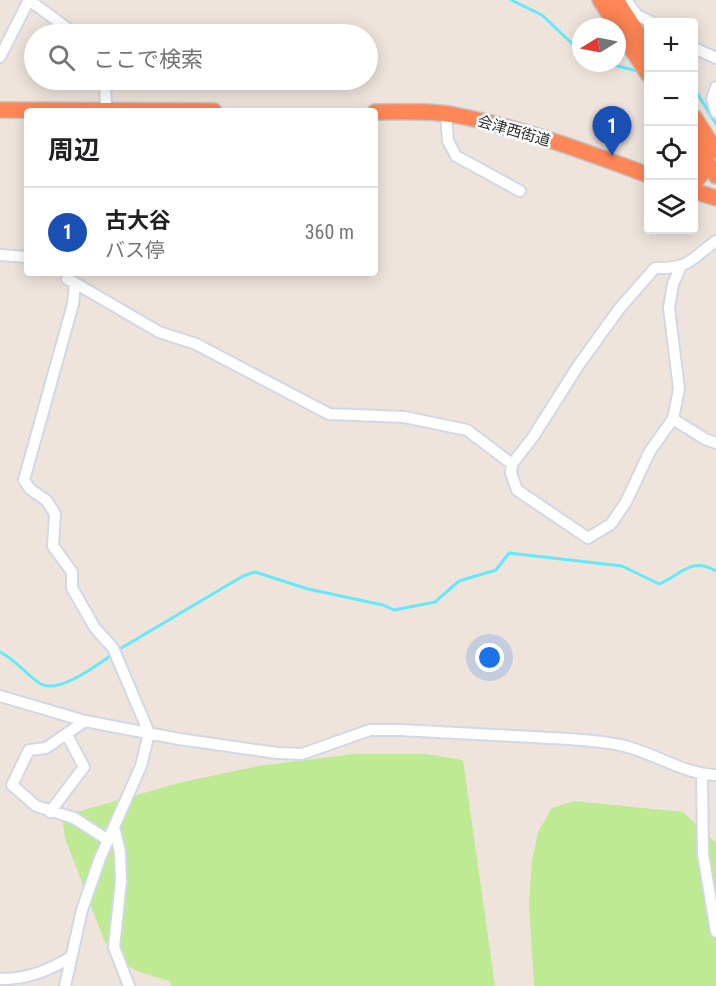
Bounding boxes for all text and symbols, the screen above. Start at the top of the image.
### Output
north arrow [572,18,626,72]
map controls [644,18,698,234]
button: + [644,18,698,72]
search box [24,24,378,90]
icon: search [45,41,78,74]
text: ここで検索 [93,47,203,72]
button: − [644,72,698,126]
pin: 1 [592,106,632,156]
street label: 会津西街道 [475,112,553,150]
button: locate [644,126,698,180]
text: 周辺 [48,135,100,165]
button: layers [644,180,698,234]
text: 古大谷 [105,208,171,233]
text: 1 [62,220,73,244]
text: 360 m [305,220,354,244]
text: バス停 [105,238,165,262]
your location [475,643,504,672]

